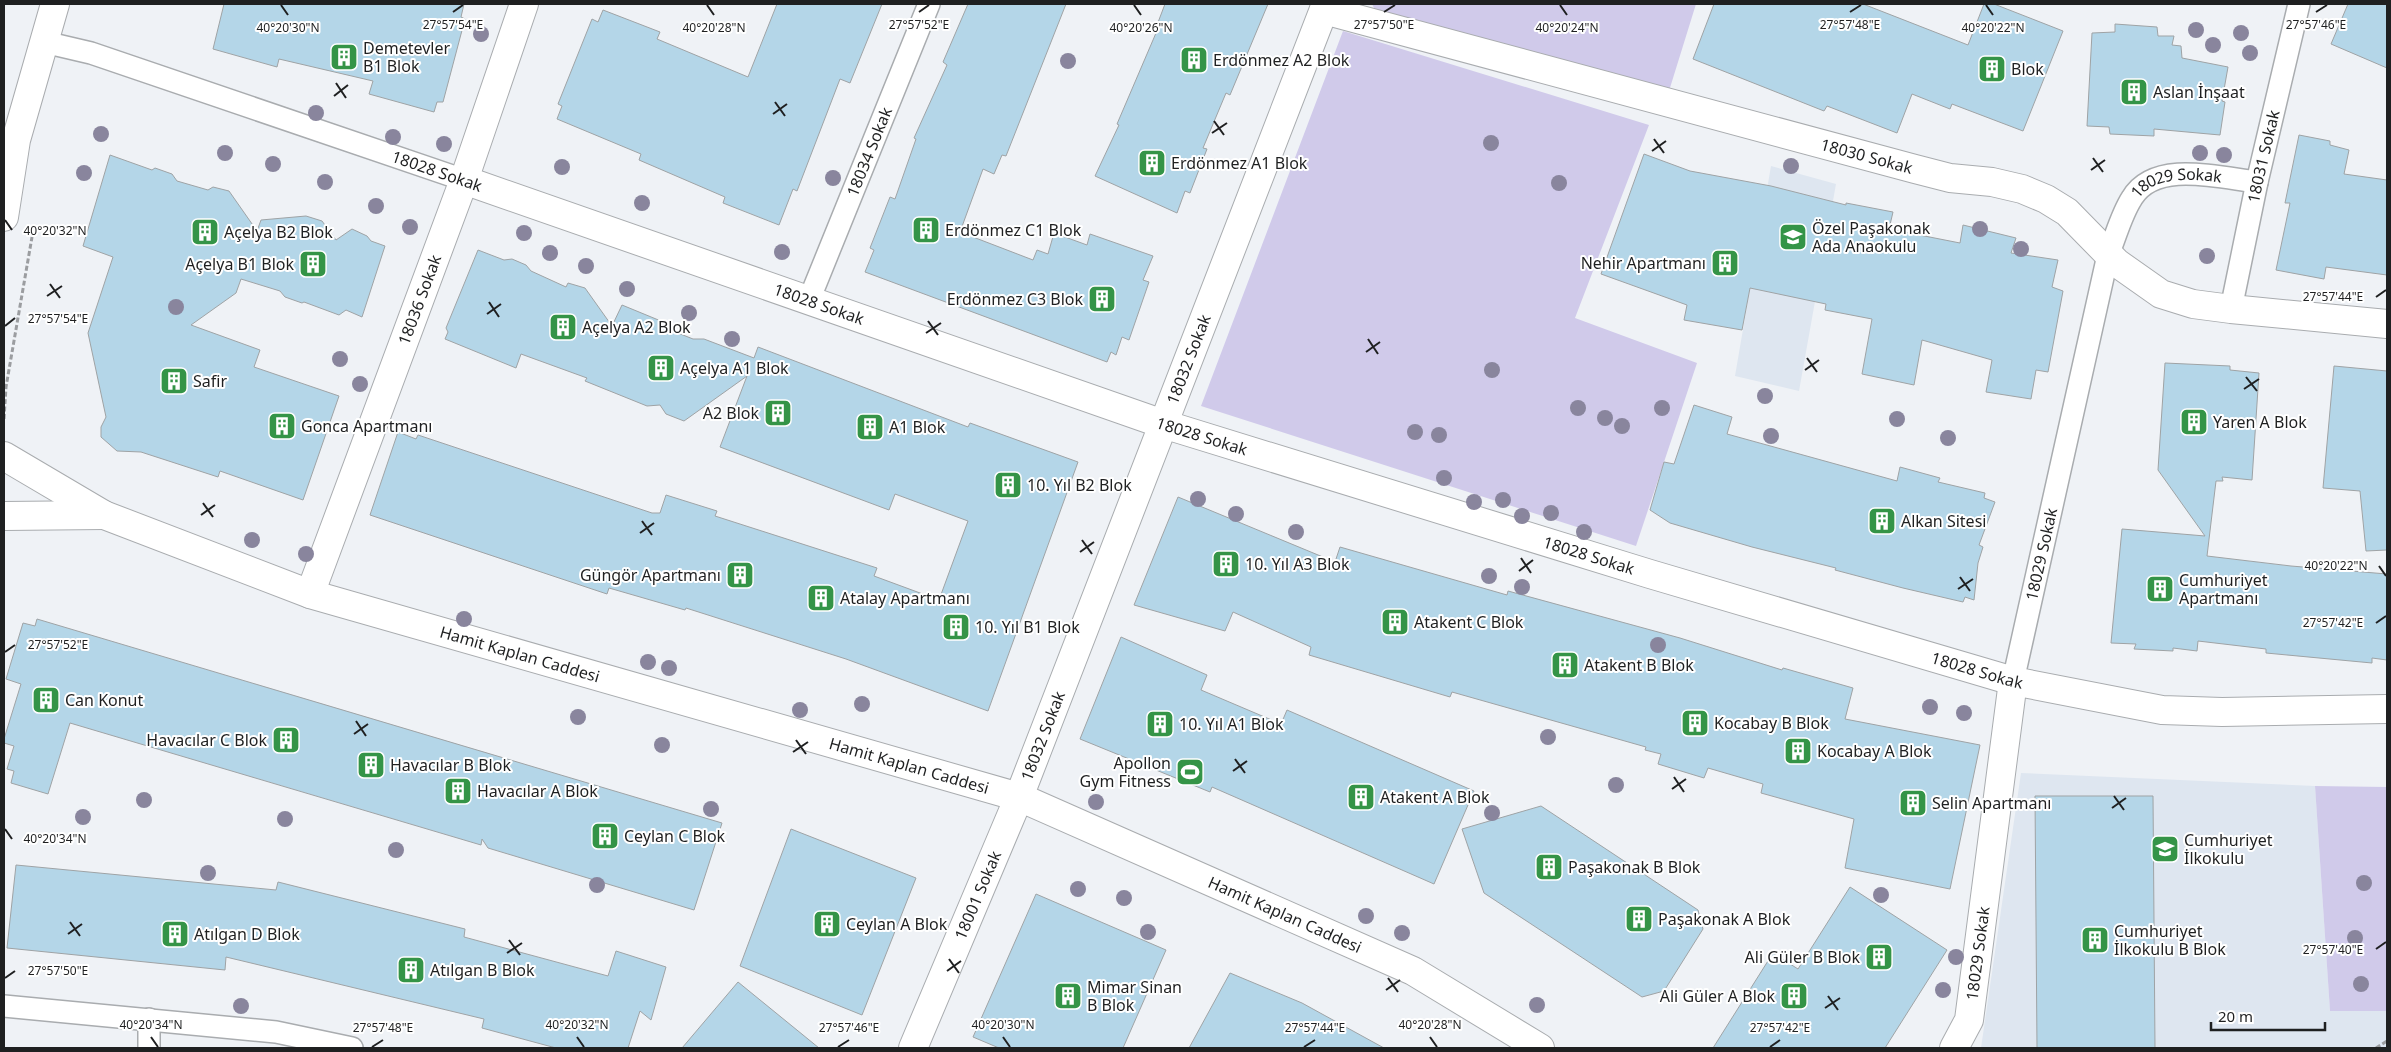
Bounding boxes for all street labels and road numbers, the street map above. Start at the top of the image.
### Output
street label: 18034 Sokak [841,103,897,200]
street label: 18031 Sokak [2242,107,2285,205]
street label: 18030 Sokak [1818,133,1916,179]
street label: 18028 Sokak [389,145,486,197]
street label: 18029 Sokak [2125,163,2224,202]
street label: 18036 Sokak [393,251,446,348]
street label: 18028 Sokak [771,278,868,330]
street label: 18032 Sokak [1161,311,1216,407]
street label: 18028 Sokak [1153,411,1251,461]
street label: 18029 Sokak [2020,505,2062,603]
street label: 18028 Sokak [1540,531,1638,580]
street label: Hamit Kaplan Caddesi [437,621,602,687]
street label: 18028 Sokak [1929,647,2025,694]
street label: 18032 Sokak [1015,687,1070,784]
street label: Hamit Kaplan Caddesi [827,732,992,799]
street label: 18001 Sokak [949,847,1006,943]
street label: Hamit Kaplan Caddesi [1205,871,1365,958]
street label: 18029 Sokak [1961,905,1995,1002]

